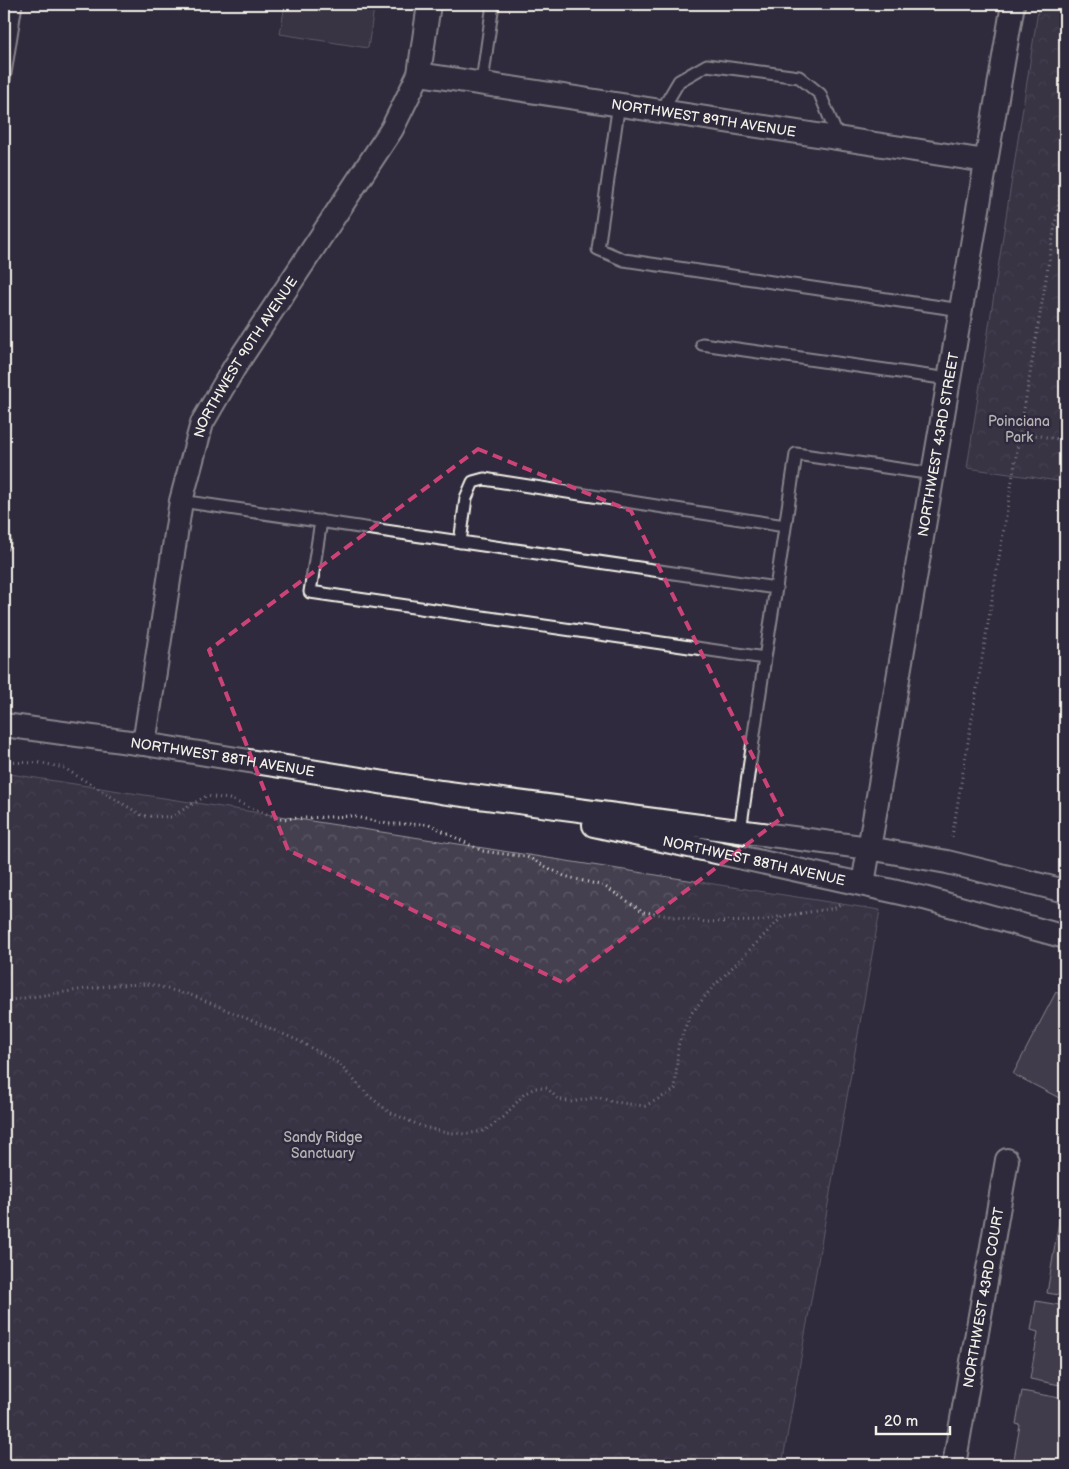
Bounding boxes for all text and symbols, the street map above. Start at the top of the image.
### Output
street label: NORTHWEST 89TH AVENUE [610,95,797,140]
street label: NORTHWEST 90TH AVENUE [190,273,301,439]
street label: NORTHWEST 43RD STREET [914,350,962,538]
park label: Poinciana Park [988,413,1050,446]
street label: NORTHWEST 88TH AVENUE [129,734,316,780]
street label: NORTHWEST 88TH AVENUE [661,832,847,889]
park label: Sandy Ridge Sanctuary [283,1129,363,1162]
street label: NORTHWEST 43RD COURT [959,1205,1007,1389]
scale bar [876,1404,950,1436]
text: 20 m [884,1412,918,1431]

